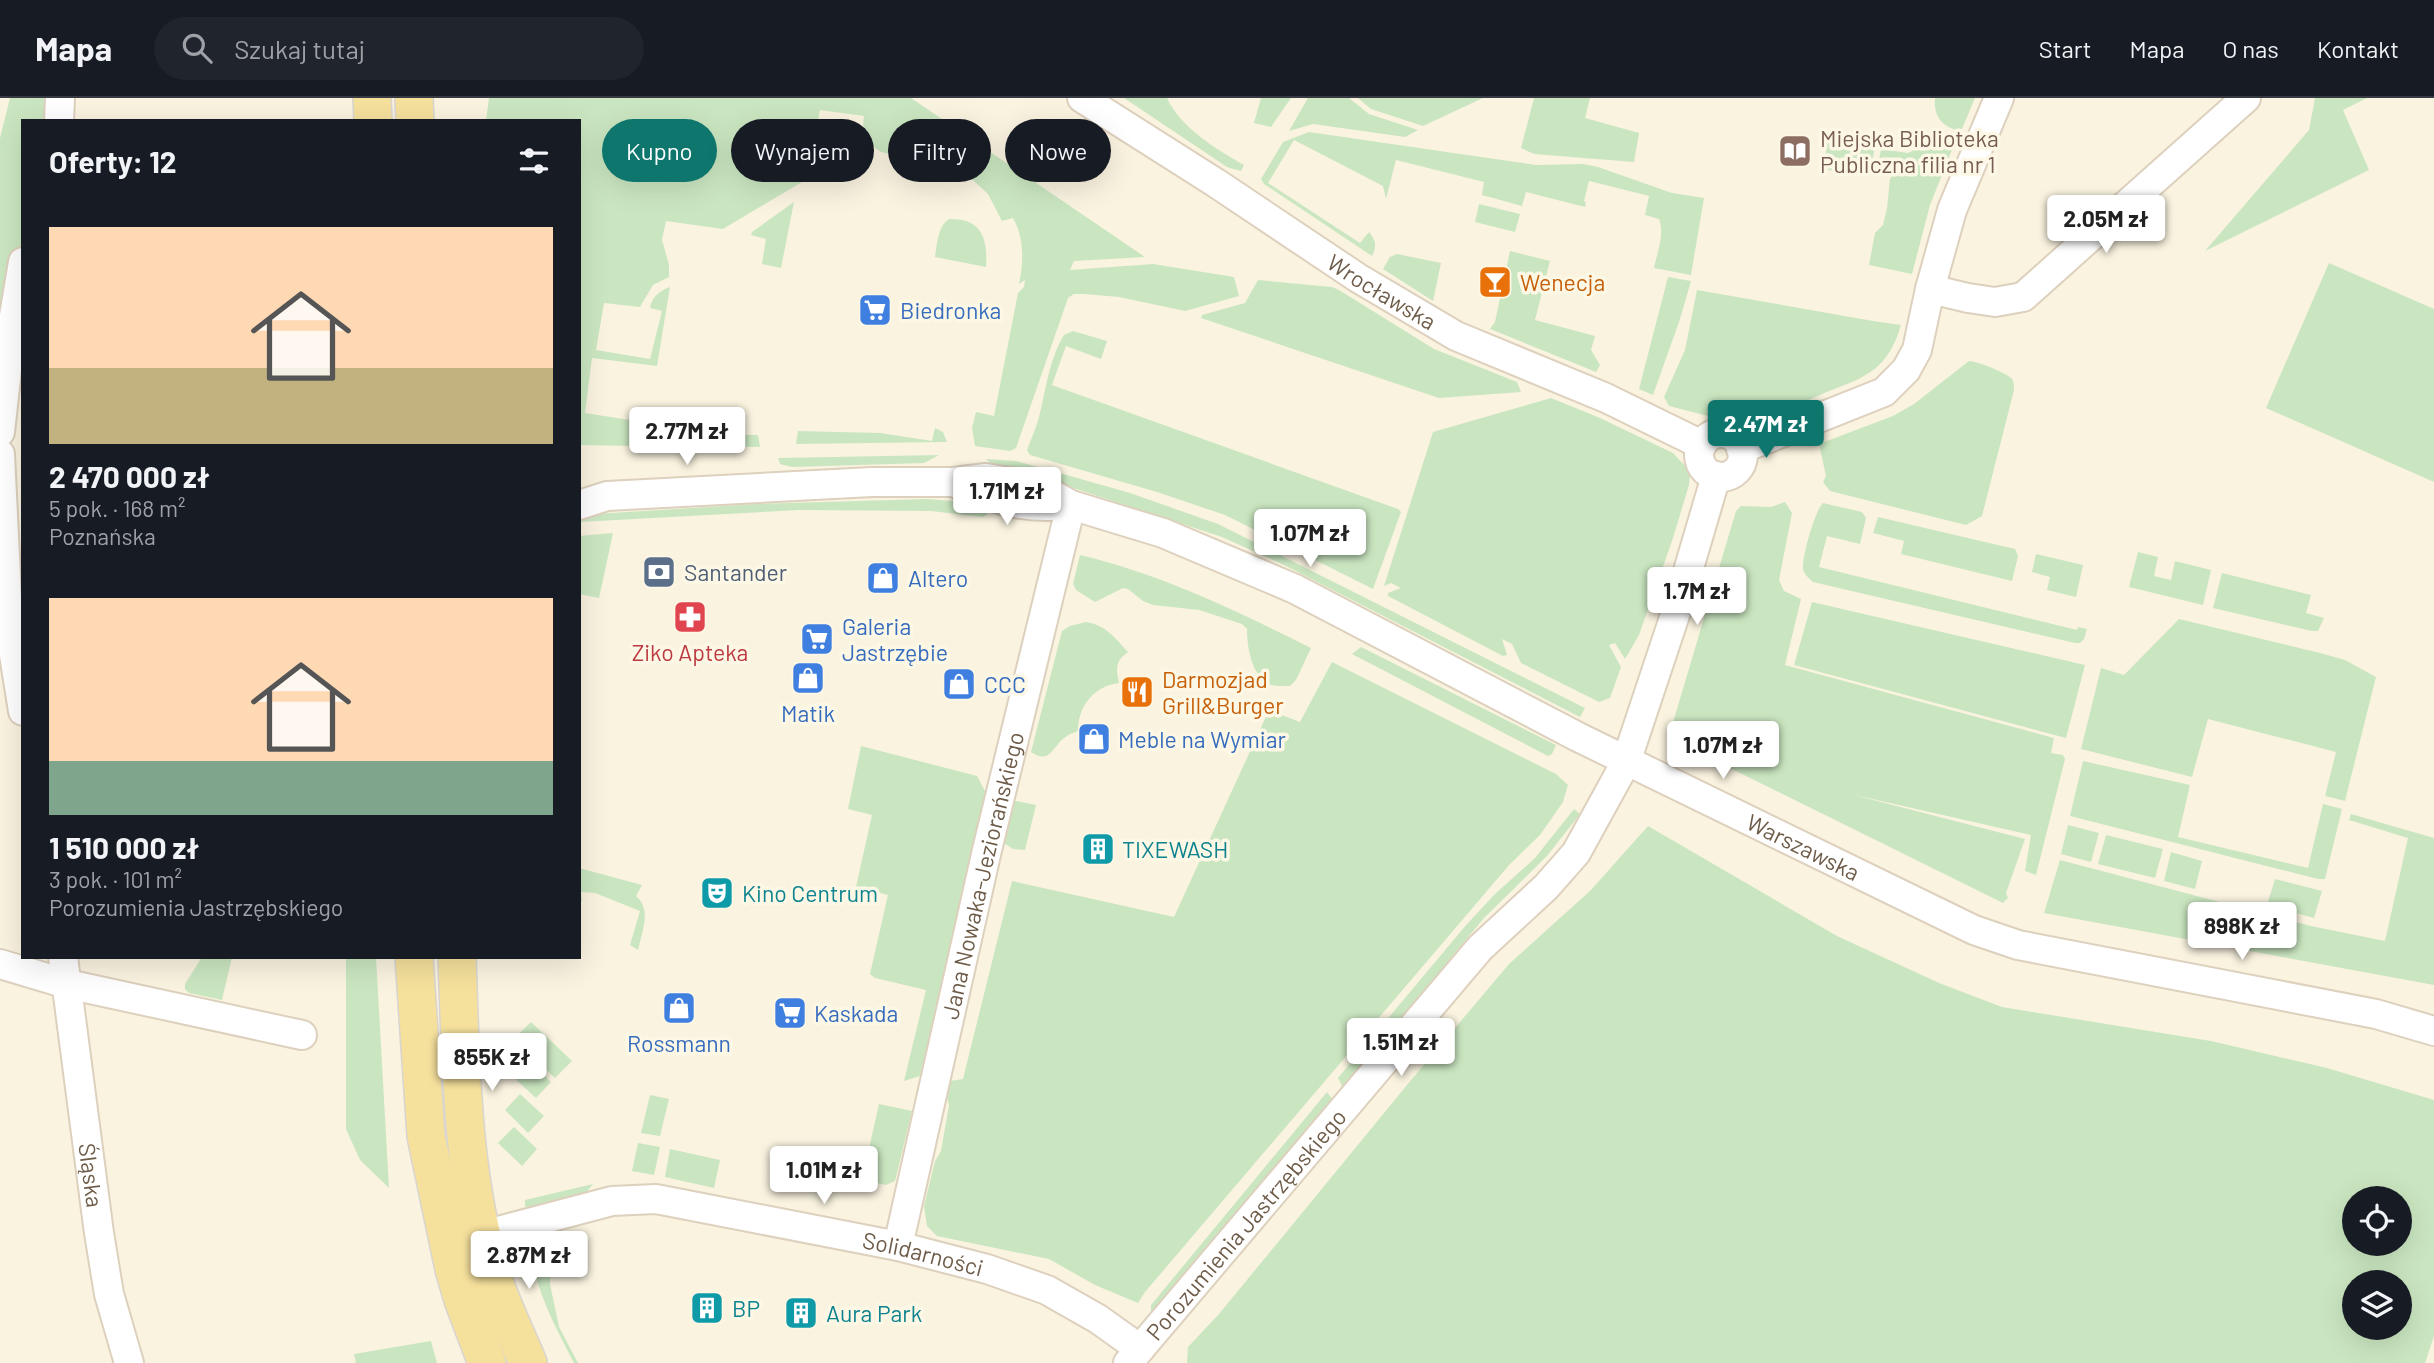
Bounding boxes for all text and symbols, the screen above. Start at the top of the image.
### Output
search box [154,17,644,80]
text: Mapa [35,28,112,68]
icon: search [178,29,216,67]
text: Szukaj tutaj [234,33,365,64]
text: Start [2039,34,2091,63]
text: Mapa [2129,34,2184,63]
text: O nas [2222,34,2279,63]
text: Kontakt [2317,34,2399,63]
chip: Kupno [602,119,717,182]
chip: Wynajem [731,119,874,182]
chip: Filtry [888,119,991,182]
chip: Nowe [1005,119,1111,182]
place label: Miejska Biblioteka Publiczna filia nr 1 [1820,124,1999,178]
library icon: Miejska Biblioteka Publiczna filia nr 1 [1776,132,1814,170]
icon: filters [515,142,553,180]
text: Oferty: 12 [49,143,177,179]
pin: 2.05M zł [2034,195,2178,255]
text: 2.05M zł [2063,204,2149,232]
street label: Wrocławska [1322,248,1441,335]
bar icon: Wenecja [1476,263,1514,301]
place label: Wenecja [1520,268,1605,296]
icon: home [238,273,364,399]
supermarket icon: Biedronka [856,291,894,329]
place label: Biedronka [900,296,1001,324]
pin: 2.47M zł [1694,400,1838,460]
pin: 2.77M zł [615,408,759,467]
text: 2.47M zł [1724,409,1808,437]
text: 2.77M zł [645,416,729,444]
text: 2 470 000 zł [49,458,210,494]
pin: 1.71M zł [935,468,1079,527]
text: 1.71M zł [969,476,1045,504]
text: 5 pok. · 168 m² [49,494,185,522]
pin: 1.07M zł [1238,510,1382,569]
text: 1.07M zł [1270,518,1350,546]
text: Poznańska [49,522,156,550]
bank icon: Santander [640,553,678,591]
place label: Santander [684,558,788,586]
shop icon: Altero [864,559,902,597]
place label: Altero [908,564,968,592]
pin: 1.7M zł [1632,568,1762,627]
text: 1.7M zł [1663,576,1731,604]
pharmacy icon: Ziko Apteka [671,598,709,636]
place label: Galeria Jastrzębie [842,612,948,666]
supermarket icon: Galeria Jastrzębie [798,620,836,658]
place label: Ziko Apteka [632,638,748,666]
icon: home [238,644,364,770]
shop icon: Matik [789,659,827,697]
shop icon: CCC [940,665,978,703]
place label: Darmozjad Grill&Burger [1162,665,1284,719]
place label: CCC [984,670,1026,698]
restaurant icon: Darmozjad Grill&Burger [1118,673,1156,711]
place label: Matik [781,699,835,727]
shop icon: Meble na Wymiar [1075,720,1113,758]
pin: 1.07M zł [1651,722,1795,781]
place label: Meble na Wymiar [1118,725,1286,753]
street label: Jana Nowaka-Jeziorańskiego [935,729,1029,1022]
text: 1.07M zł [1683,730,1763,758]
street label: Warszawska [1742,807,1864,886]
text: 1 510 000 zł [49,829,199,865]
building icon: TIXEWASH [1079,830,1117,868]
place label: TIXEWASH [1122,835,1228,863]
text: 3 pok. · 101 m² [49,865,182,893]
theatre icon: Kino Centrum [698,874,736,912]
place label: Kino Centrum [742,879,878,907]
text: Porozumienia Jastrzębskiego [49,893,343,921]
pin: 898K zł [2177,902,2307,962]
text: 898K zł [2204,911,2280,939]
shop icon: Rossmann [660,989,698,1027]
supermarket icon: Kaskada [771,994,809,1032]
place label: Kaskada [814,999,898,1027]
pin: 1.51M zł [1329,1018,1473,1078]
text: 1.51M zł [1363,1027,1439,1055]
place label: Rossmann [627,1029,731,1057]
pin: 855K zł [427,1034,557,1093]
text: 855K zł [454,1042,530,1070]
street label: Porozumienia Jastrzębskiego [1140,1103,1352,1346]
street label: Śląska [73,1141,110,1209]
pin: 1.01M zł [752,1146,896,1206]
text: 1.01M zł [786,1155,862,1183]
map controls [2342,1186,2412,1340]
button: locate [2342,1186,2412,1256]
street label: Solidarności [860,1225,987,1282]
pin: 2.87M zł [457,1232,601,1291]
text: 2.87M zł [487,1240,571,1268]
button: layers [2342,1270,2412,1340]
building icon: BP [688,1289,726,1327]
place label: BP [732,1294,760,1322]
building icon: Aura Park [782,1294,820,1332]
place label: Aura Park [826,1299,922,1327]

